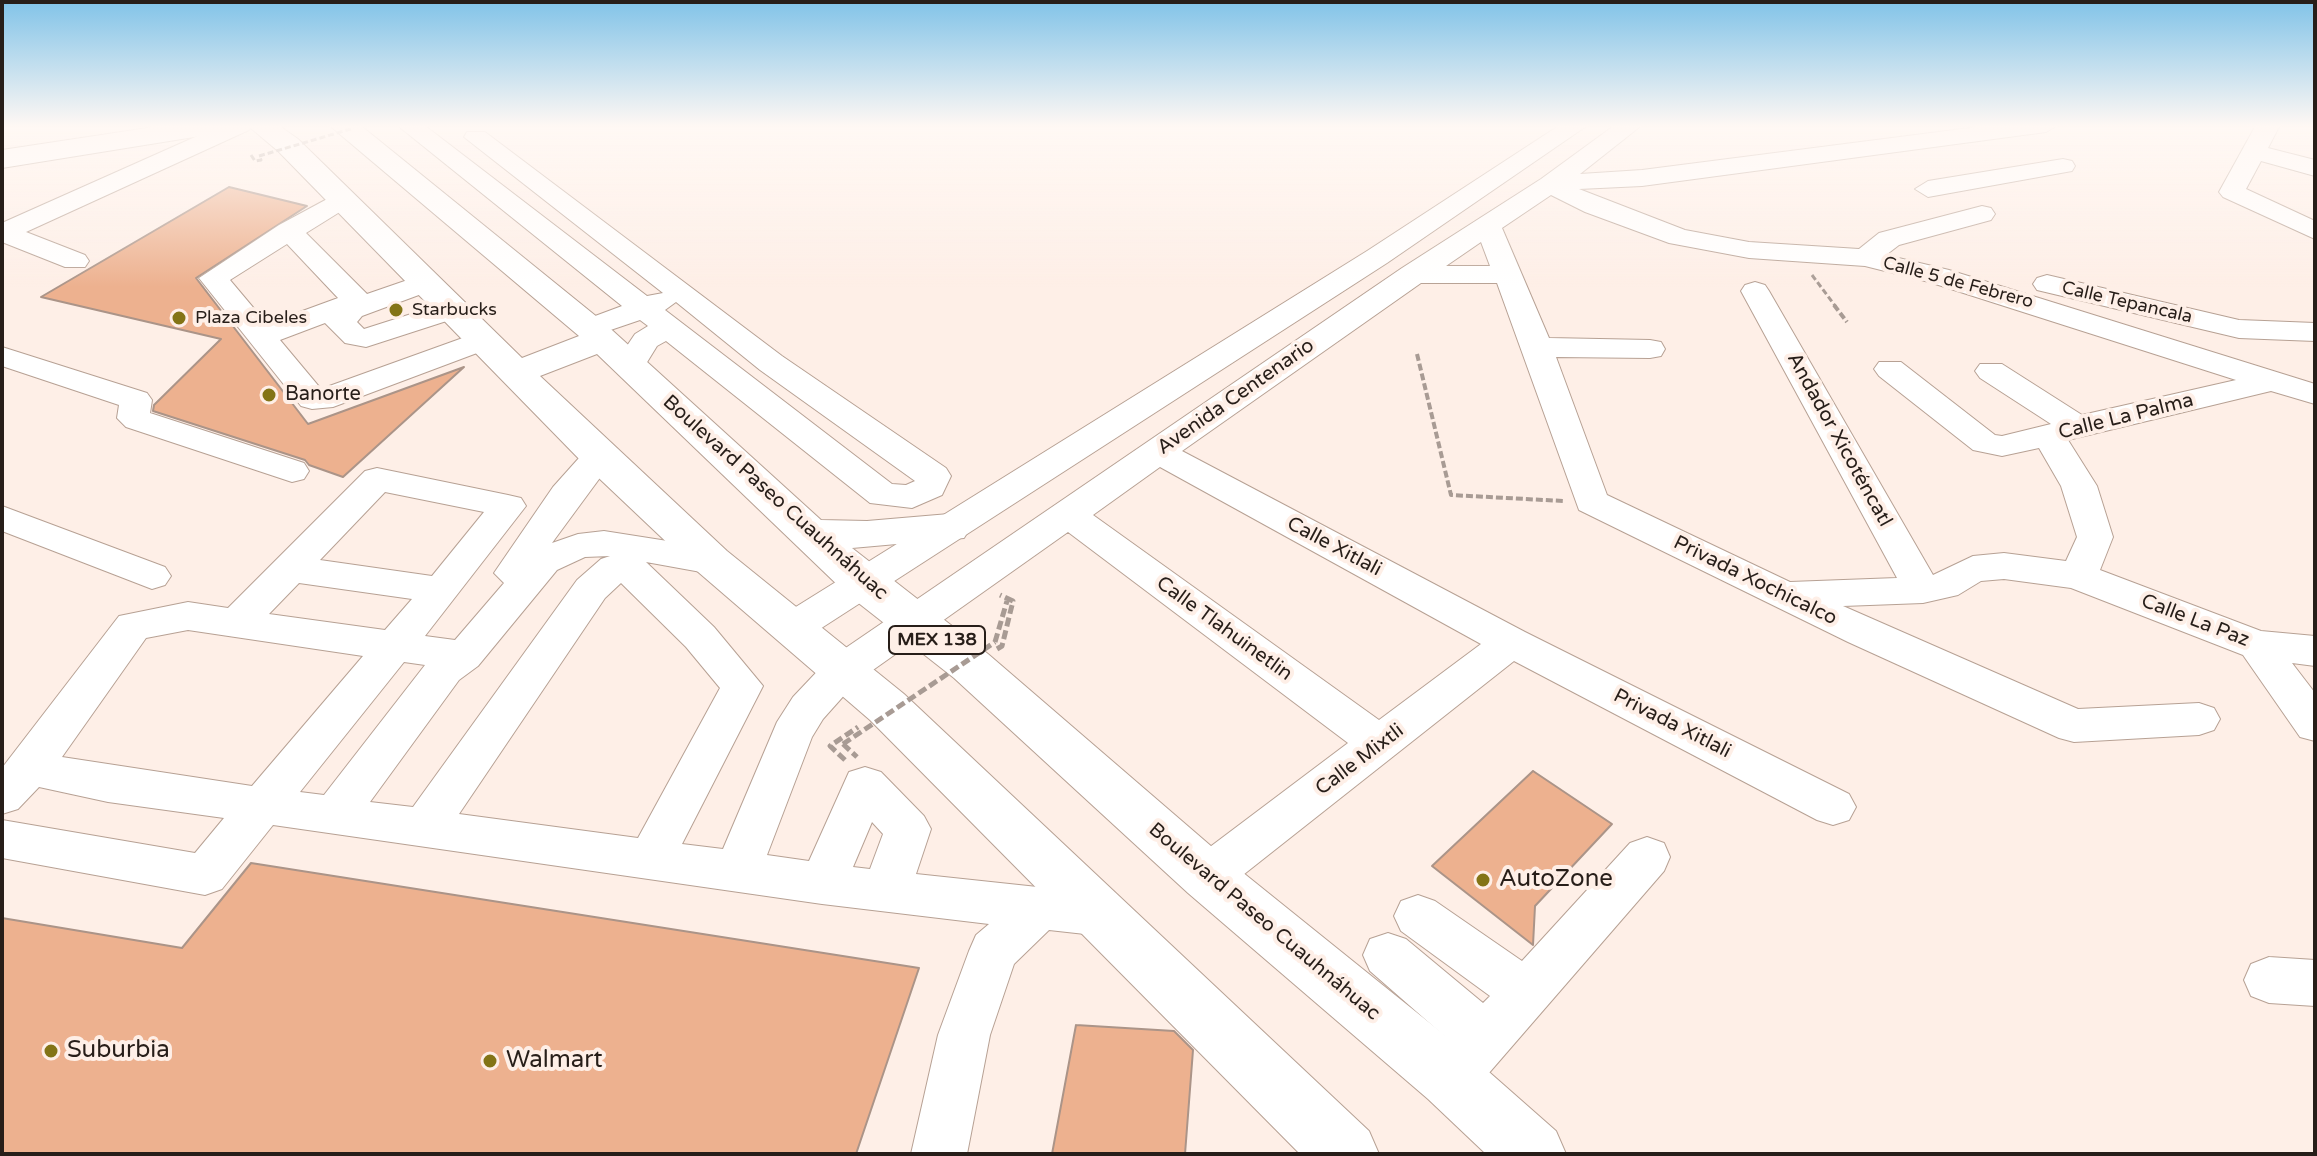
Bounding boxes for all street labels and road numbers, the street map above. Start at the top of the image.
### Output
street label: Calle 5 de Febrero [1880,253,2036,313]
street label: Calle Tepancala [2060,277,2194,329]
street label: Avenida Centenario [1153,334,1319,460]
street label: Andador Xicoténcatl [1781,349,1897,531]
street label: Calle La Palma [2056,389,2196,445]
street label: Boulevard Paseo Cuauhnáhuac [657,391,893,605]
street label: Calle Xitlali [1283,512,1385,582]
street label: Privada Xochicalco [1669,531,1841,631]
street label: Calle Tlahuinetlin [1151,572,1297,686]
street label: Calle La Paz [2138,589,2252,653]
road number: MEX 138 [889,626,985,654]
street label: Privada Xitlali [1609,684,1735,764]
street label: Calle Mixtli [1311,719,1409,801]
street label: Boulevard Paseo Cuauhnáhuac [1143,818,1385,1026]

